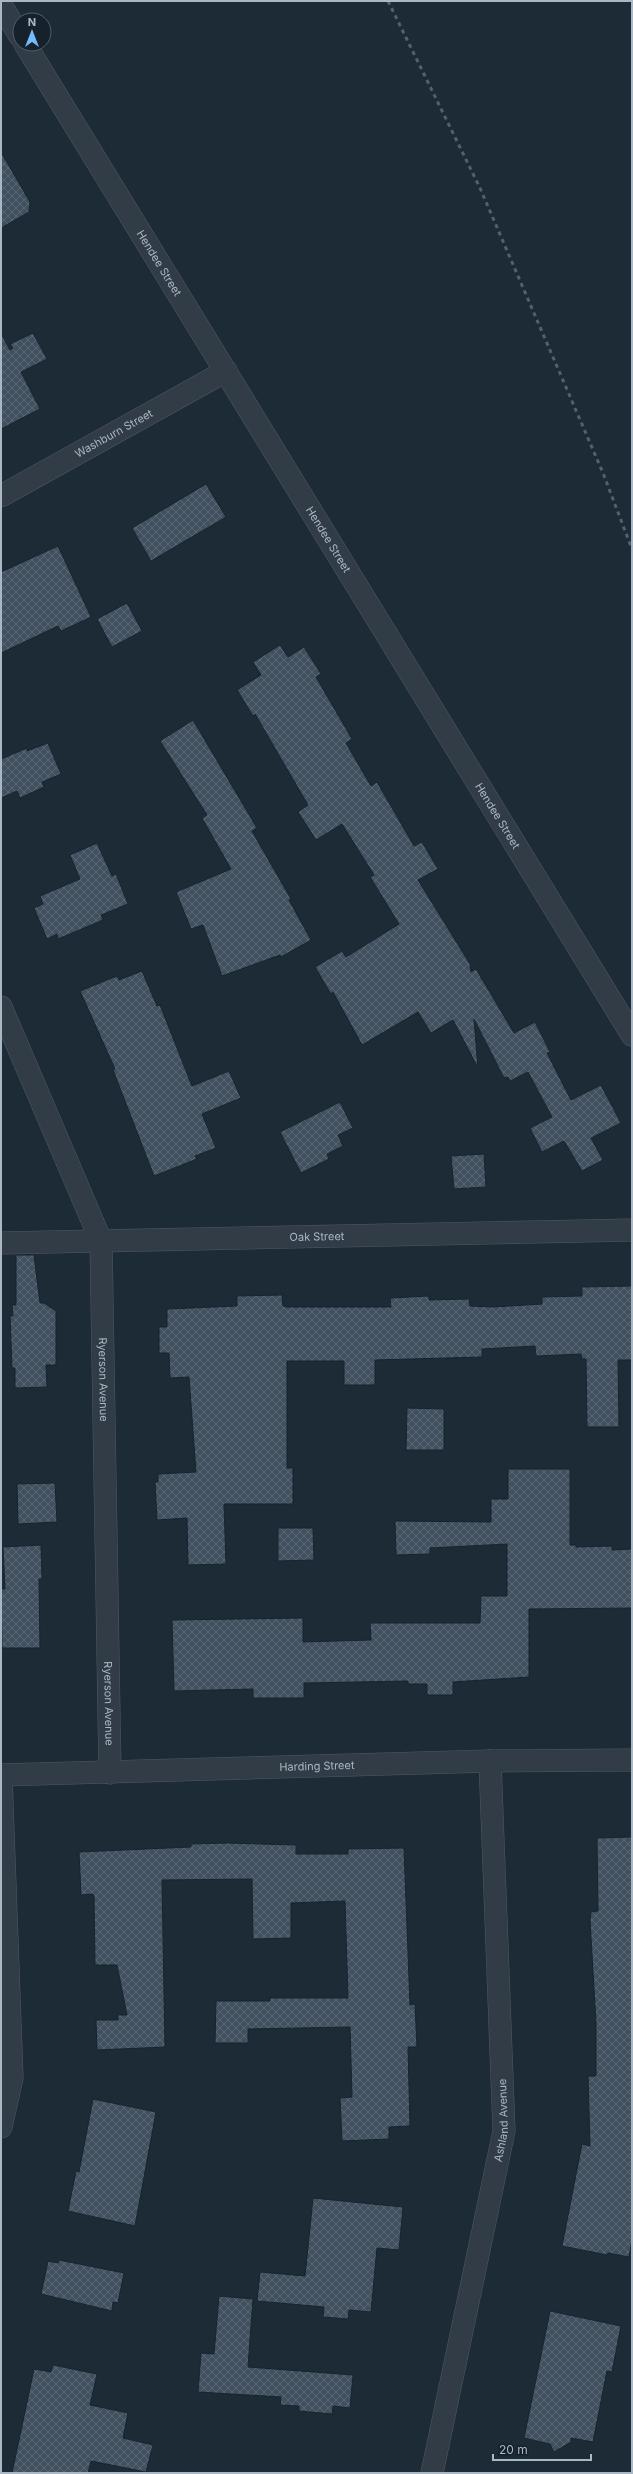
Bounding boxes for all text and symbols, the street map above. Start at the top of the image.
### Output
north arrow [12,12,52,52]
text: N [28,15,36,29]
street label: Hendee Street [134,228,185,299]
street label: Washburn Street [72,406,156,461]
street label: Hendee Street [303,504,354,575]
street label: Hendee Street [472,780,523,852]
street label: Oak Street [289,1229,345,1244]
street label: Ryerson Avenue [96,1337,111,1422]
street label: Ryerson Avenue [101,1661,117,1746]
street label: Harding Street [279,1758,355,1774]
street label: Ashland Avenue [491,2078,511,2163]
scale bar [493,2436,591,2462]
text: 20 m [499,2442,528,2457]

